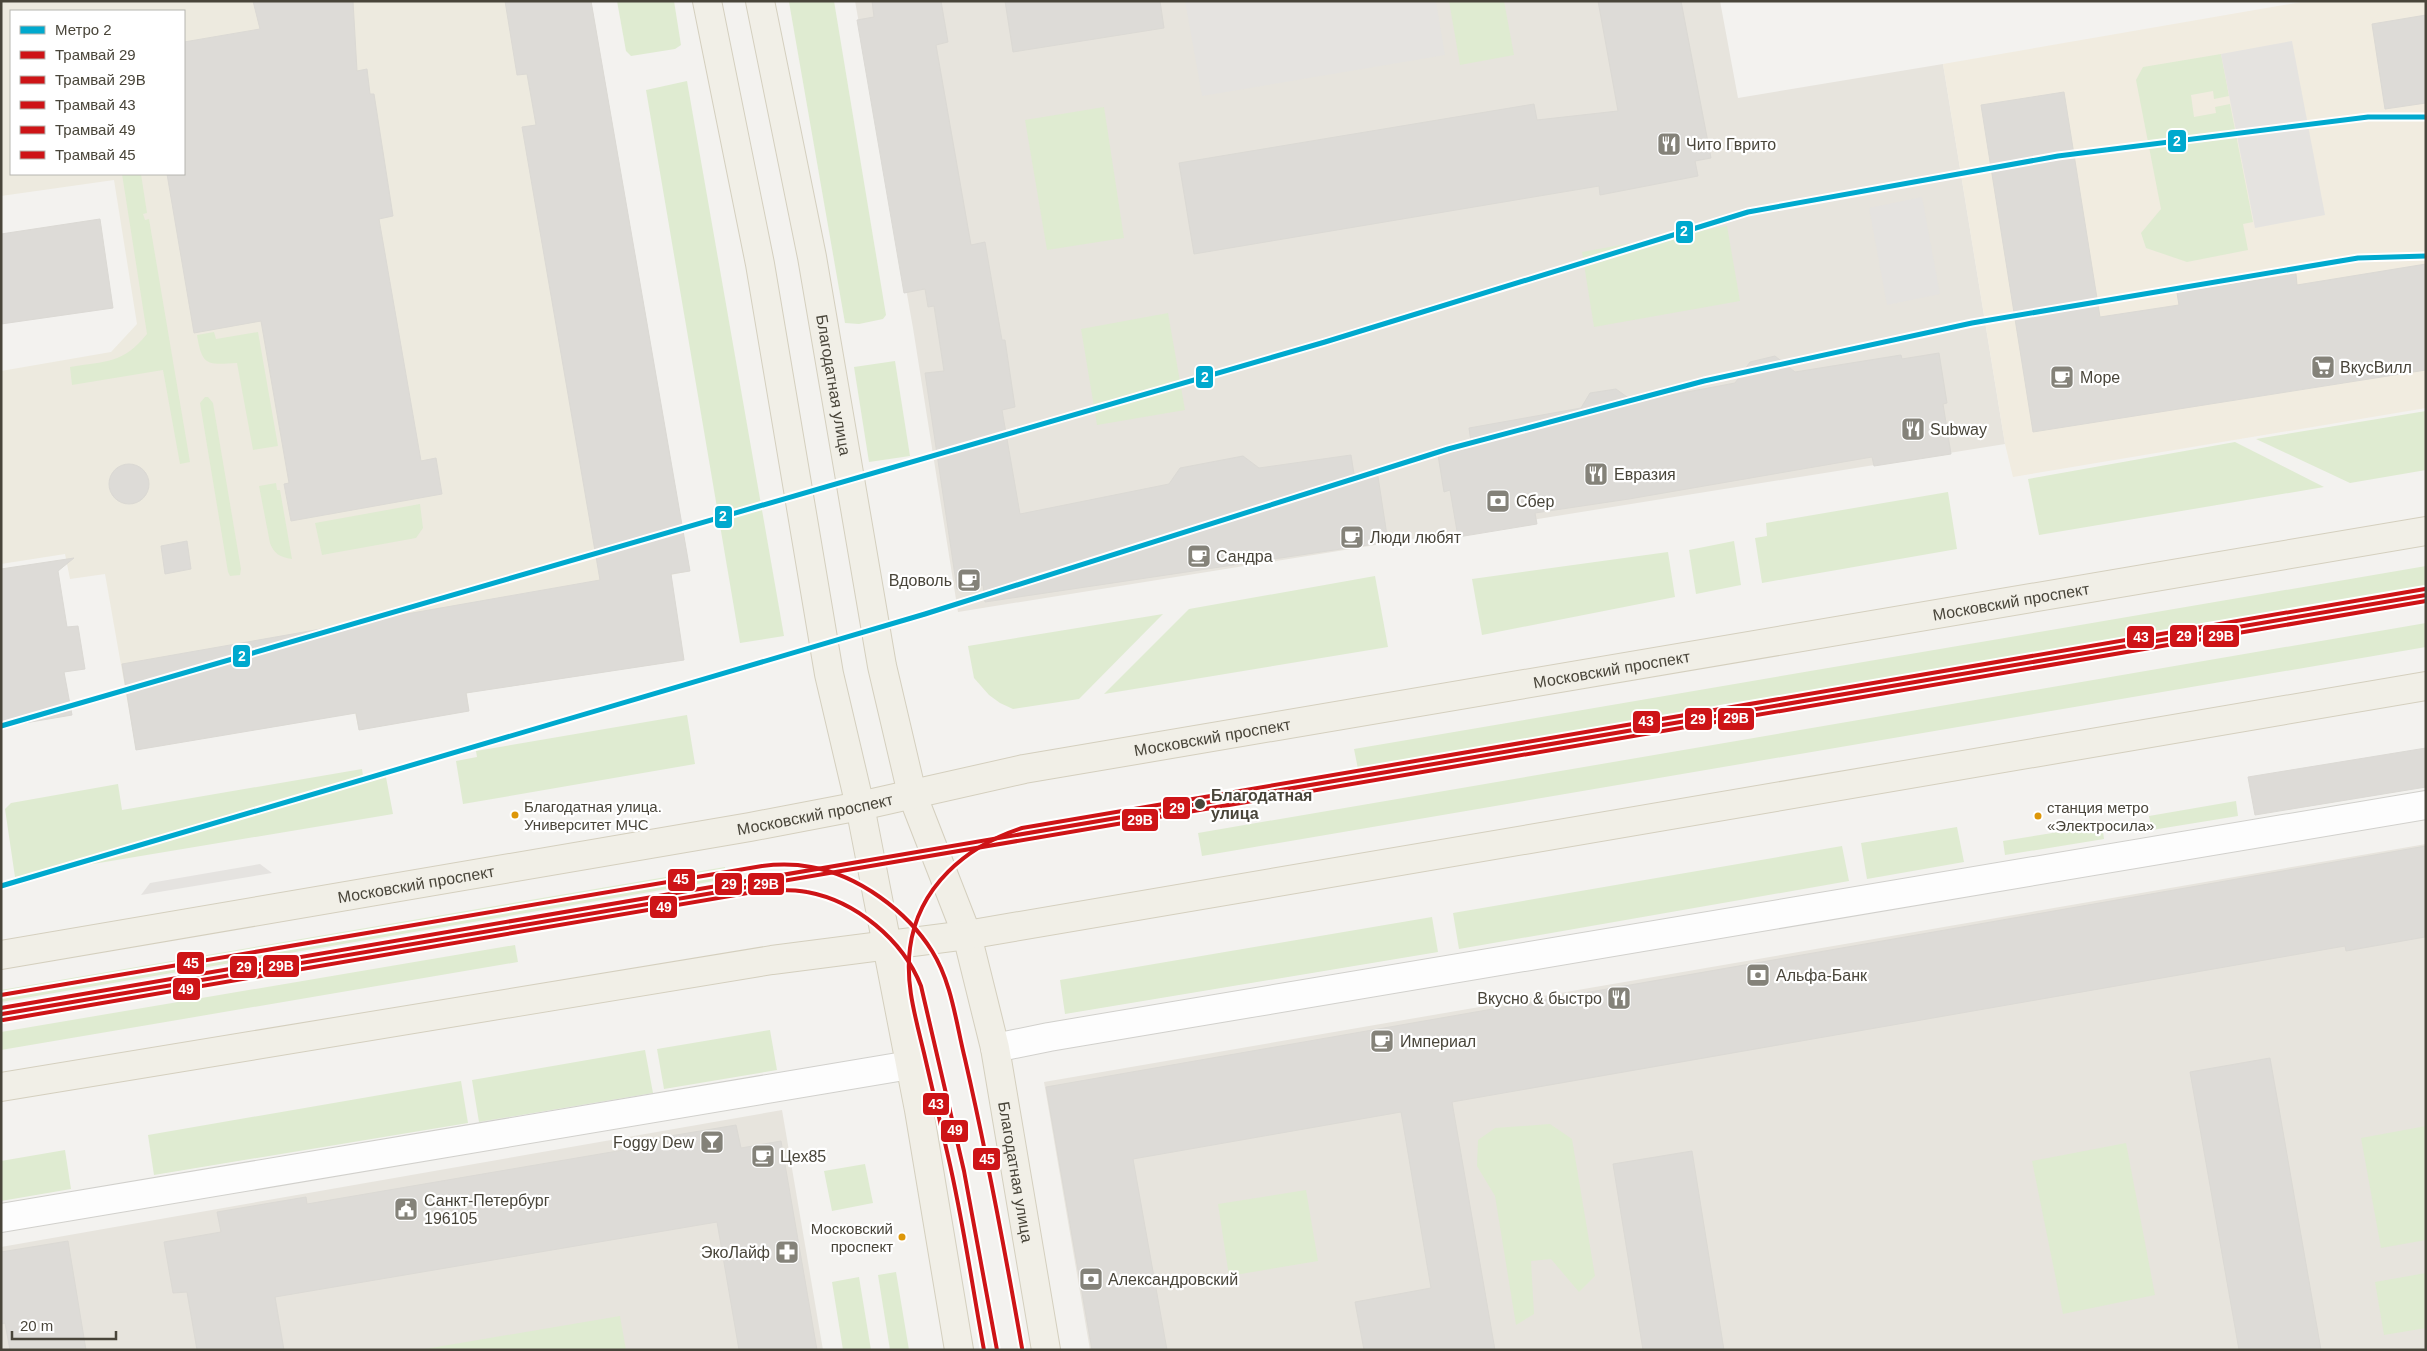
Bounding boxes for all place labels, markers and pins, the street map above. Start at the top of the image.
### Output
restaurant icon: Чито Гврито [1656,131,1682,157]
place label: Чито Гврито [1686,136,1776,153]
supermarket icon: ВкусВилл [2310,354,2336,380]
place label: ВкусВилл [2340,359,2412,376]
cafe icon: Море [2049,364,2075,390]
place label: Море [2080,369,2120,386]
restaurant icon: Subway [1900,416,1926,442]
place label: Subway [1930,421,1987,438]
restaurant icon: Евразия [1583,461,1609,487]
place label: Евразия [1614,466,1676,483]
bank icon: Сбер [1485,488,1511,514]
place label: Сбер [1516,493,1554,510]
cafe icon: Люди любят [1339,524,1365,550]
place label: Люди любят [1370,529,1462,546]
cafe icon: Сандра [1186,543,1212,569]
place label: Сандра [1216,548,1273,565]
cafe icon: Вдоволь [956,567,982,593]
place label: Вдоволь [889,572,952,589]
place label: Благодатная улица [1211,787,1312,822]
marker: Благодатная улица [1193,797,1207,811]
place label: Благодатная улица. Университет МЧС [524,798,662,833]
place label: станция метро «Электросила» [2047,799,2154,834]
marker: Благодатная улица. Университет МЧС [510,810,520,820]
marker: станция метро «Электросила» [2033,811,2043,821]
bank icon: Альфа-Банк [1745,962,1771,988]
place label: Альфа-Банк [1776,967,1868,984]
restaurant icon: Вкусно & быстро [1606,985,1632,1011]
place label: Вкусно & быстро [1477,990,1602,1007]
cafe icon: Империал [1369,1028,1395,1054]
place label: Империал [1400,1033,1476,1050]
bar icon: Foggy Dew [699,1129,725,1155]
place label: Foggy Dew [613,1134,694,1151]
cafe icon: Цех85 [750,1143,776,1169]
place label: Цех85 [780,1148,826,1165]
place label: Санкт-Петербург 196105 [424,1192,550,1227]
public building icon: Санкт-Петербург 196105 [393,1196,419,1222]
place label: Московский проспект [811,1220,893,1255]
marker: Московский проспект [897,1232,907,1242]
pharmacy icon: ЭкоЛайф [774,1239,800,1265]
place label: ЭкоЛайф [701,1244,770,1261]
bank icon: Александровский [1078,1266,1104,1292]
place label: Александровский [1108,1271,1238,1288]

